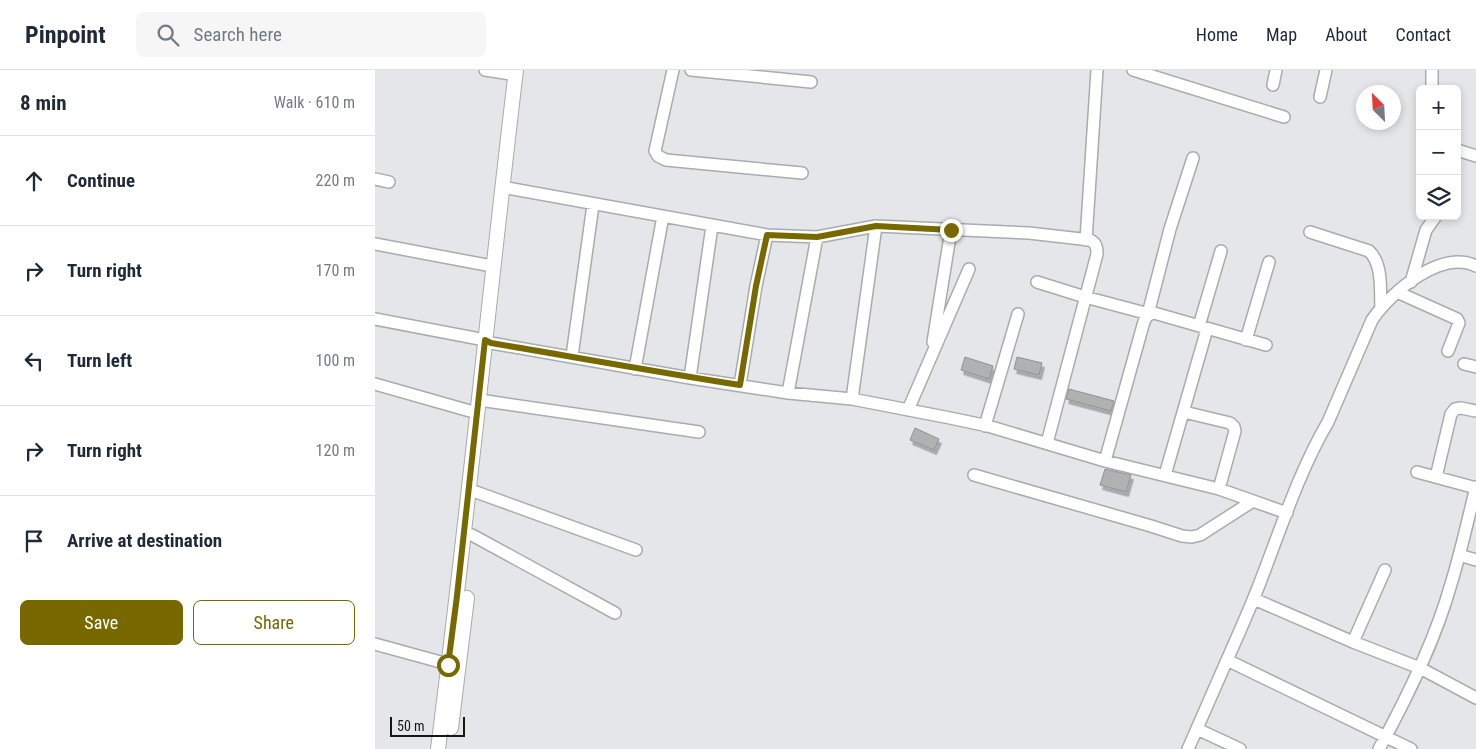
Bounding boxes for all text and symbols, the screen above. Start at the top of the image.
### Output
search box [136,12,486,57]
text: Pinpoint [25,21,106,49]
icon: search [154,21,182,49]
text: Search here [194,23,282,46]
text: Home [1196,24,1238,45]
text: Map [1266,24,1297,45]
text: About [1325,24,1367,45]
text: Contact [1395,24,1451,45]
north arrow [1356,85,1401,130]
map controls [1416,85,1461,220]
button: + [1416,85,1461,130]
text: 8 min [20,91,67,115]
text: Walk · 610 m [274,93,355,112]
button: − [1416,130,1461,175]
icon: ahead [20,167,48,195]
text: Continue [67,169,135,192]
text: 220 m [316,171,355,190]
button: layers [1416,175,1461,220]
route end [940,219,963,242]
icon: right [20,257,48,285]
text: Turn right [67,259,142,282]
text: 170 m [316,261,355,280]
icon: left [20,347,48,375]
text: Turn left [67,349,132,372]
text: 100 m [316,351,355,370]
icon: right [20,437,48,465]
text: Turn right [67,439,142,462]
text: 120 m [316,441,355,460]
icon: arrive [20,527,48,555]
text: Arrive at destination [67,529,222,552]
button: Save [20,600,183,645]
button: Share [193,600,355,645]
route start [437,654,460,677]
scale bar [390,714,465,737]
text: 50 m [397,718,425,734]

